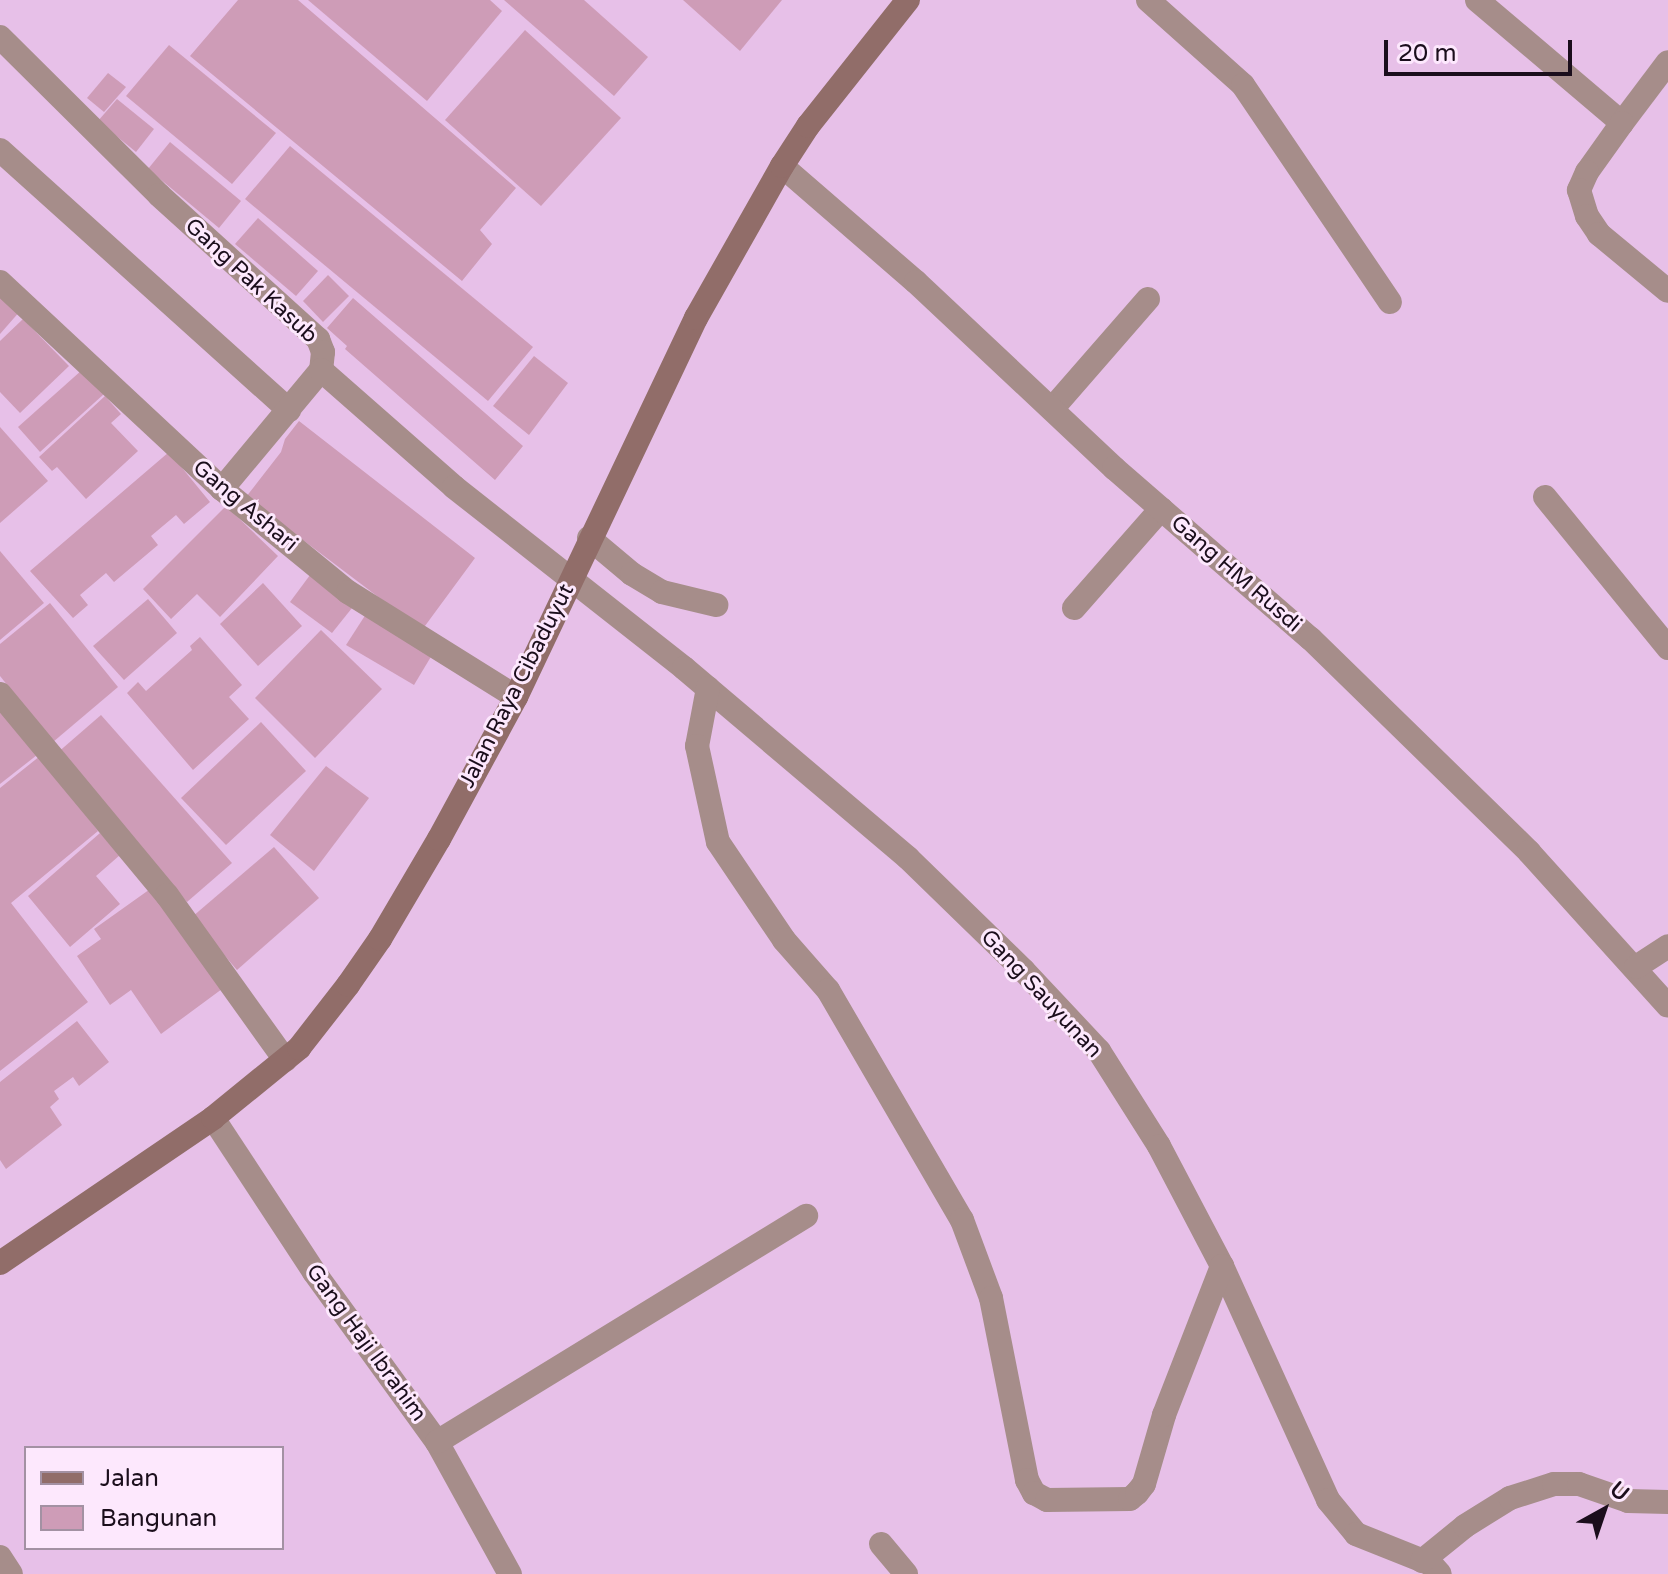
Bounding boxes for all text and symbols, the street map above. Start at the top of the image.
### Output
scale bar [1388,24,1576,74]
text: 20 m [1398,39,1456,68]
street label: Gang Pak Kasub [179,213,323,349]
street label: Gang Ashari [187,455,303,557]
street label: Gang HM Rusdi [1165,510,1307,638]
street label: Jalan Raya Cibaduyut [454,580,580,792]
street label: Gang Sauyunan [975,924,1107,1064]
street label: Gang Haji Ibrahim [300,1259,432,1427]
legend [24,1446,284,1550]
text: Jalan [100,1464,159,1493]
north arrow [1564,1470,1644,1550]
text: U [1605,1476,1634,1507]
text: Bangunan [100,1504,217,1533]

